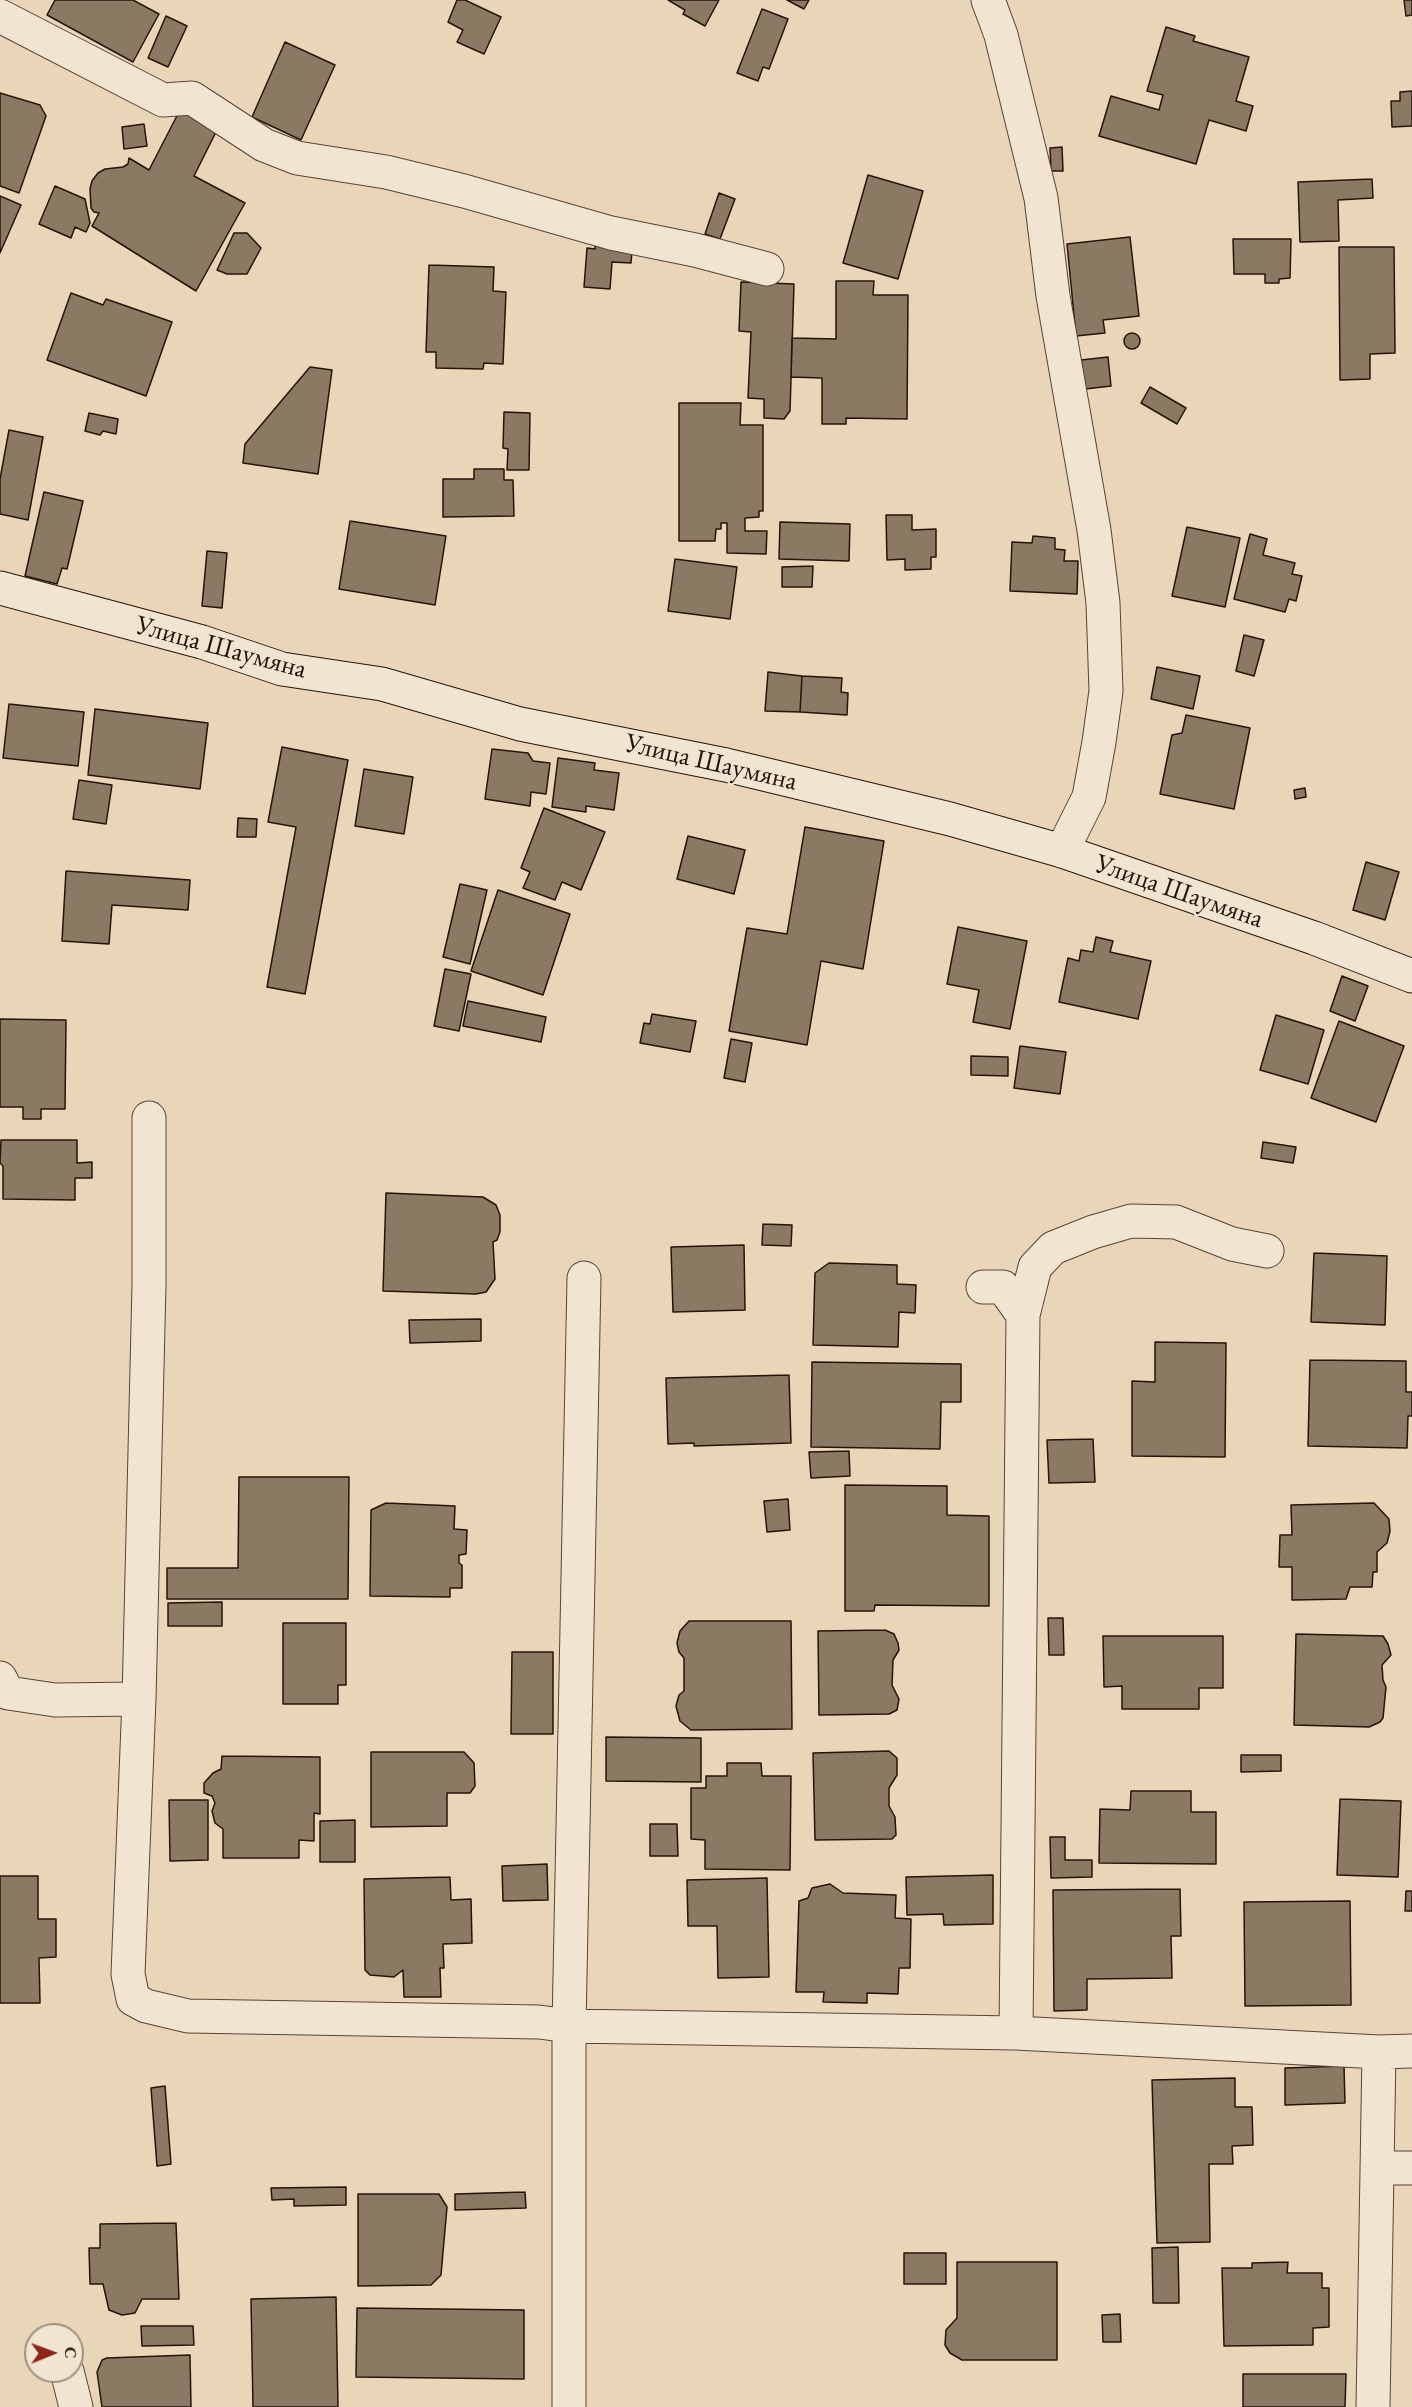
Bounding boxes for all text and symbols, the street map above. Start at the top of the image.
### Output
street label: Улица Шаумяна [132,610,310,686]
street label: Улица Шаумяна [622,727,800,799]
street label: Улица Шаумяна [1091,848,1267,936]
north arrow [24,2323,84,2383]
text: С [60,2347,81,2359]

